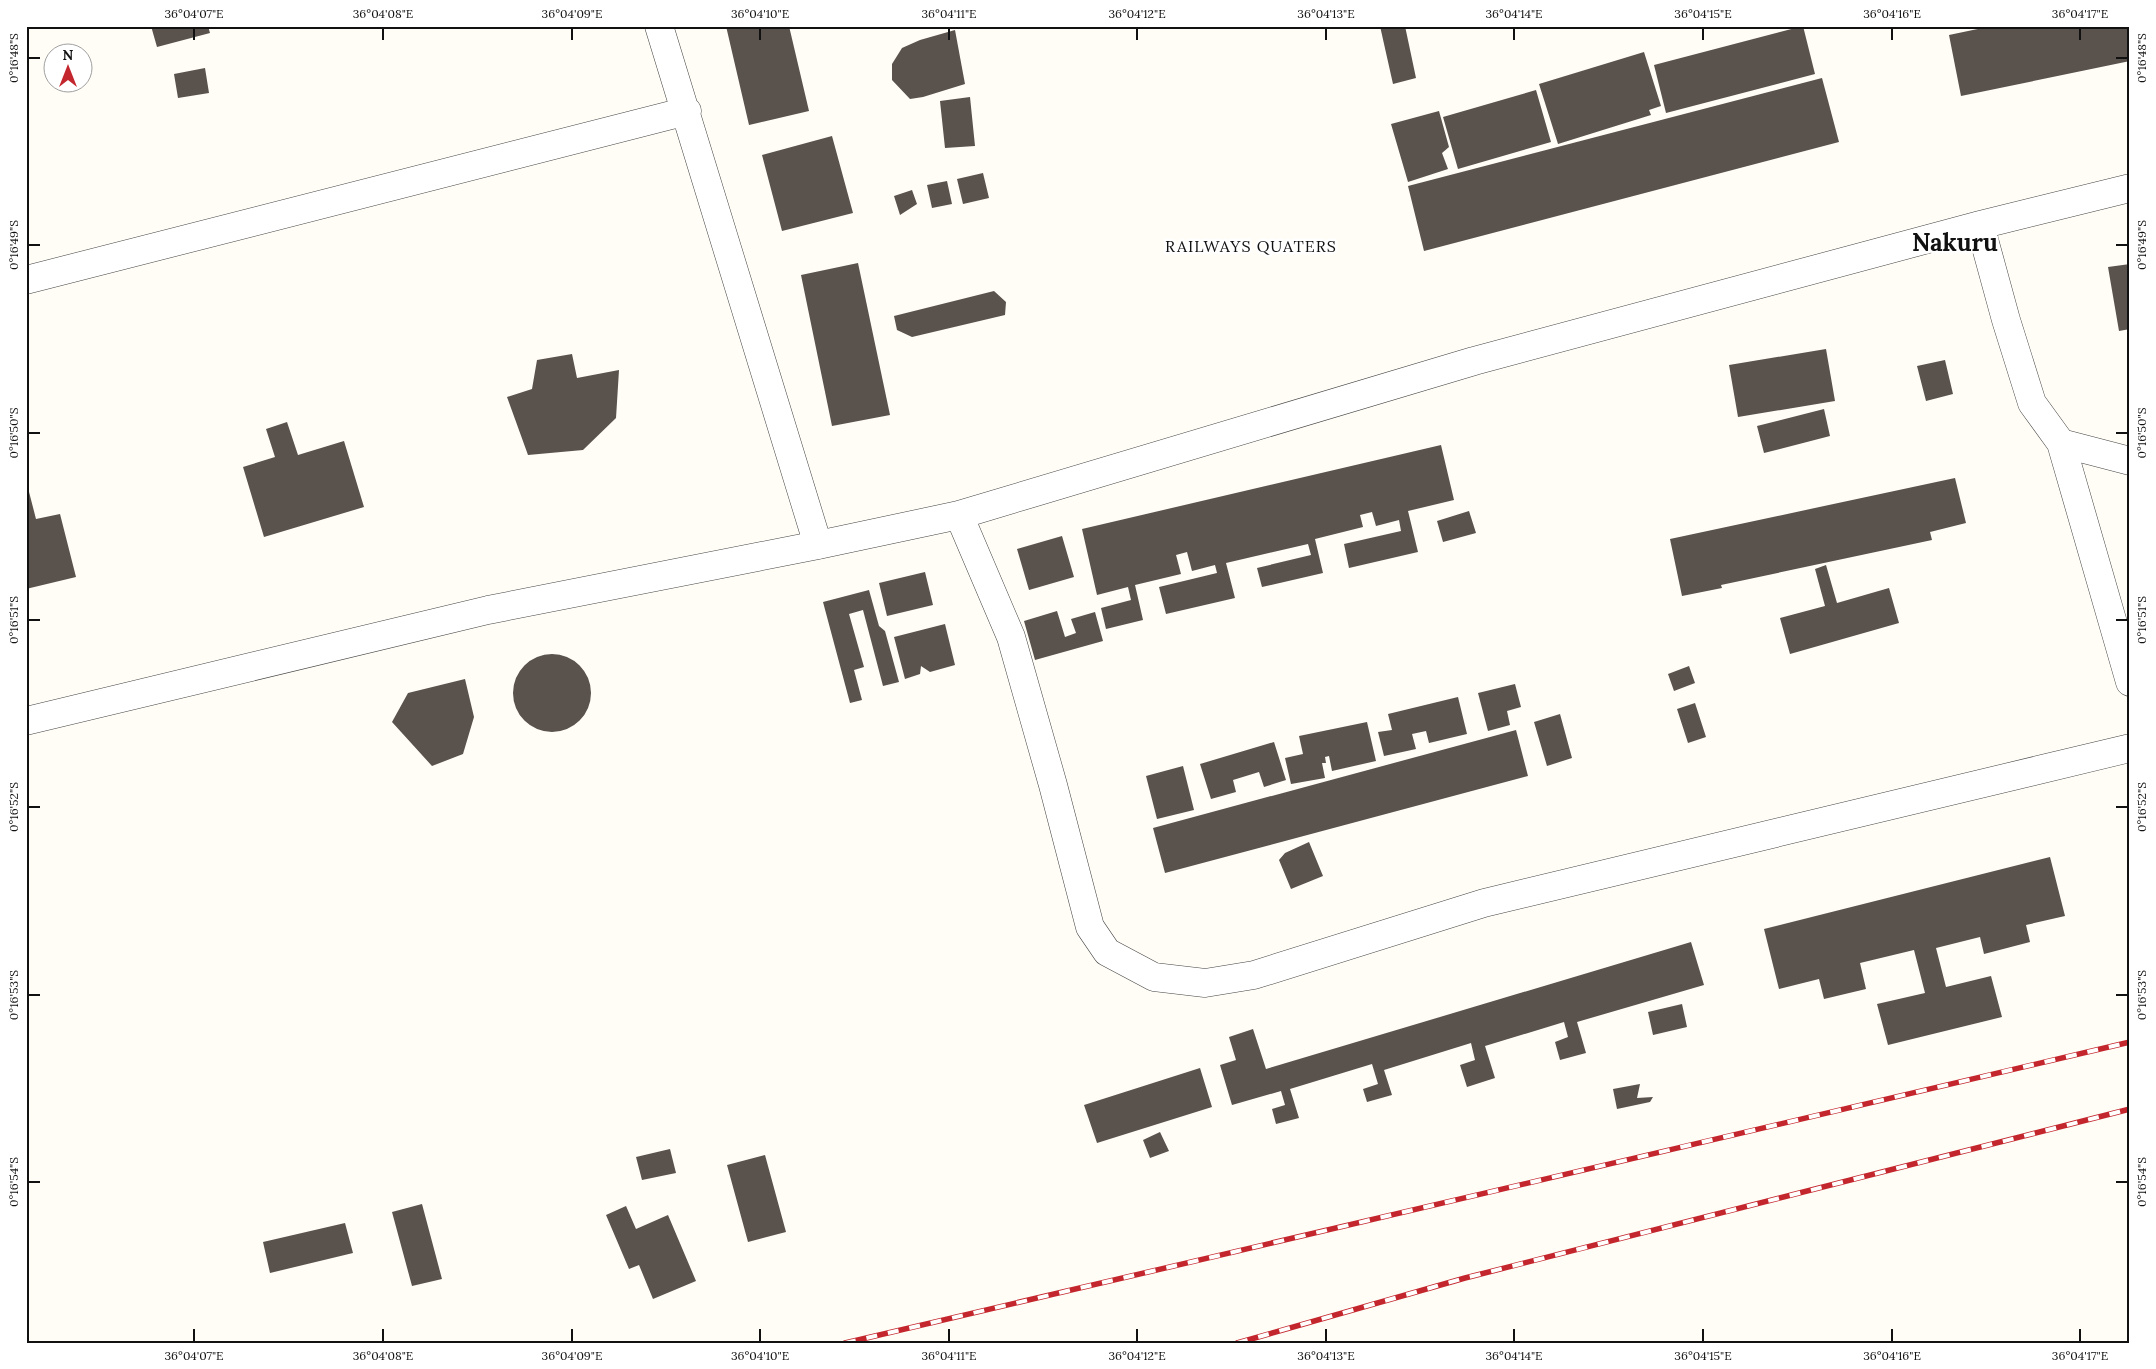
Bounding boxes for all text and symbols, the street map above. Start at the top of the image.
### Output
text: 36°04'07"E [164,6,224,21]
text: 36°04'08"E [353,6,413,21]
text: 36°04'09"E [542,6,602,21]
text: 36°04'10"E [731,6,789,21]
text: 36°04'11"E [921,6,977,21]
text: 36°04'12"E [1108,6,1166,21]
text: 36°04'13"E [1297,6,1355,21]
text: 36°04'14"E [1485,6,1543,21]
text: 36°04'15"E [1674,6,1732,21]
text: 36°04'16"E [1863,6,1921,21]
text: 36°04'17"E [2052,6,2108,21]
text: 0°16'48"S [6,33,21,83]
text: 0°16'48"S [2134,33,2149,83]
north arrow [42,42,92,92]
text: N [63,46,74,64]
text: 0°16'49"S [6,220,21,270]
text: 0°16'49"S [2134,220,2149,270]
district label: Nakuru [1912,227,1998,258]
district label: RAILWAYS QUATERS [1165,236,1337,256]
text: 0°16'50"S [6,407,21,459]
text: 0°16'50"S [2134,407,2149,459]
text: 0°16'51"S [6,596,21,644]
text: 0°16'51"S [2134,596,2149,644]
text: 0°16'52"S [6,782,21,832]
text: 0°16'52"S [2134,782,2149,832]
text: 0°16'53"S [6,970,21,1020]
text: 0°16'53"S [2134,970,2149,1020]
text: 0°16'54"S [6,1157,21,1207]
text: 0°16'54"S [2134,1157,2149,1207]
text: 36°04'07"E [164,1348,224,1363]
text: 36°04'08"E [353,1348,413,1363]
text: 36°04'09"E [542,1348,602,1363]
text: 36°04'10"E [731,1348,789,1363]
text: 36°04'11"E [921,1348,977,1363]
text: 36°04'12"E [1108,1348,1166,1363]
text: 36°04'13"E [1297,1348,1355,1363]
text: 36°04'14"E [1485,1348,1543,1363]
text: 36°04'15"E [1674,1348,1732,1363]
text: 36°04'16"E [1863,1348,1921,1363]
text: 36°04'17"E [2052,1348,2108,1363]

